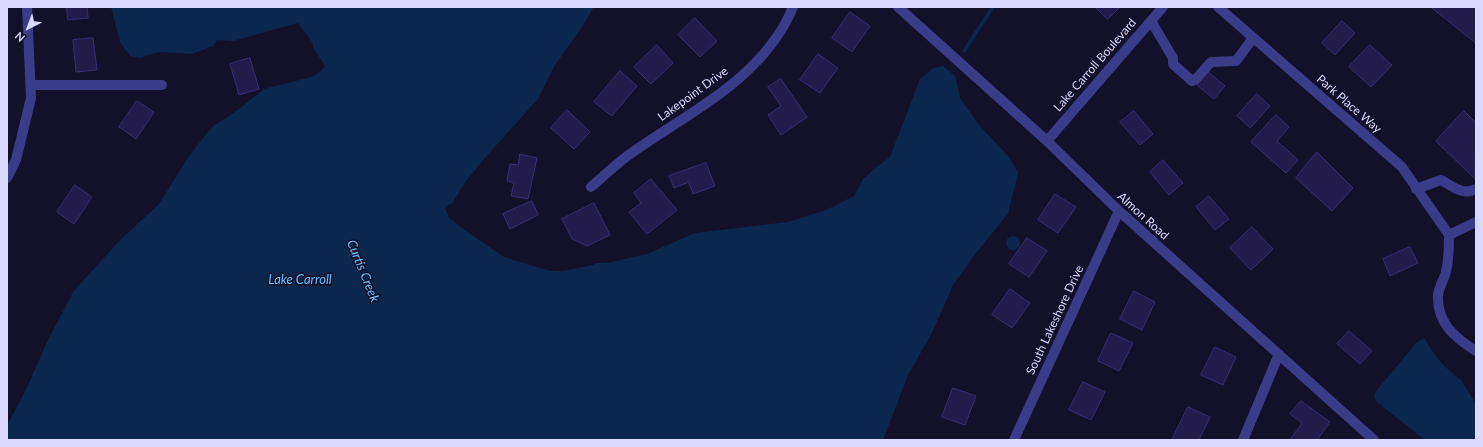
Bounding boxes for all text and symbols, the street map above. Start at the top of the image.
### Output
north arrow [8,8,48,48]
street label: Lake Carroll Boulevard [1051,16,1139,114]
text: N [12,30,27,45]
street label: Lakepoint Drive [655,64,731,124]
street label: Park Place Way [1314,72,1384,136]
street label: Almon Road [1114,189,1172,243]
water label: Curtis Creek [343,238,383,304]
street label: South Lakeshore Drive [1023,263,1087,377]
water label: Lake Carroll [268,272,332,288]

